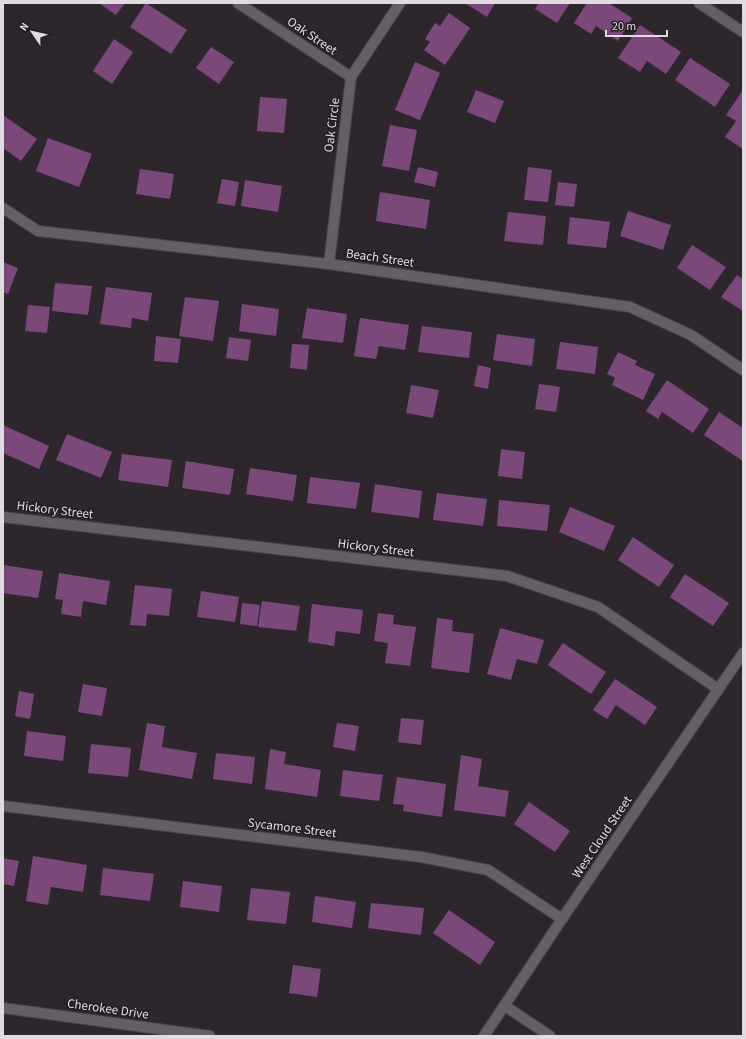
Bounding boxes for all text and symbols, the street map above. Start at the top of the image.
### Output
north arrow [12,12,52,52]
scale bar [606,12,667,38]
street label: Oak Street [283,13,341,60]
text: 20 m [612,18,636,35]
text: N [16,19,32,34]
street label: Oak Circle [320,97,344,153]
street label: Beach Street [345,244,416,272]
street label: Hickory Street [16,496,95,524]
street label: Hickory Street [337,534,416,562]
street label: West Cloud Street [568,792,637,882]
street label: Sycamore Street [247,814,338,842]
street label: Cherokee Drive [66,994,150,1024]

